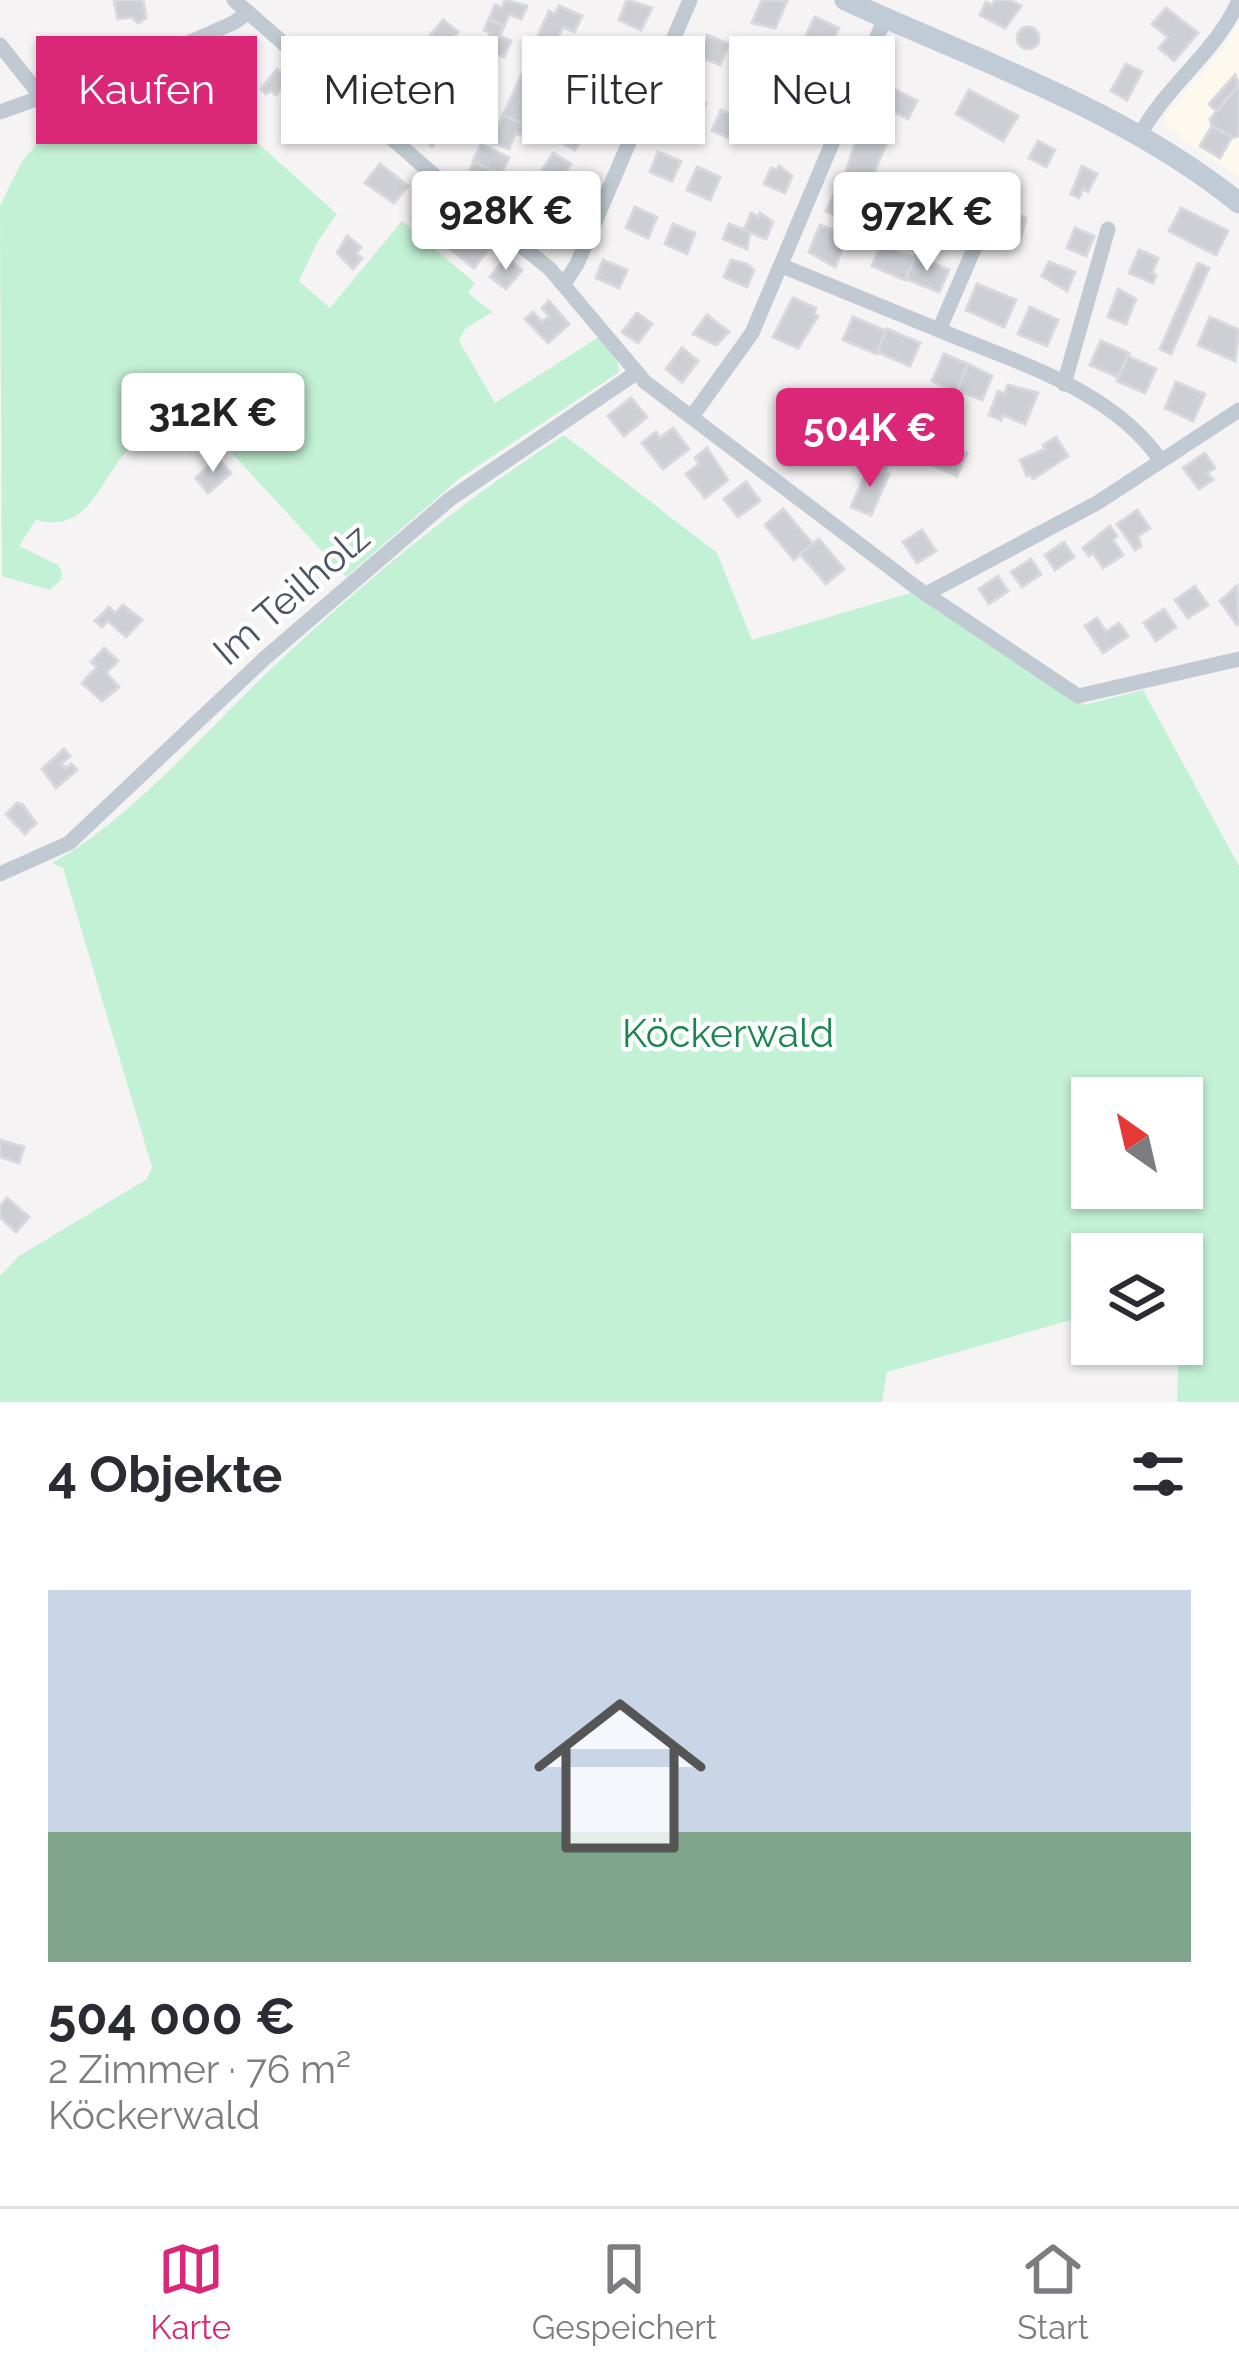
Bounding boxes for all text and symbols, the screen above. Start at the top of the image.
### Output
chip: Kaufen [36,36,257,144]
chip: Mieten [281,36,498,144]
chip: Filter [522,36,705,144]
chip: Neu [729,36,895,144]
pin: 928K € [408,171,604,273]
pin: 972K € [829,172,1025,274]
text: 928K € [439,187,573,233]
text: 972K € [861,188,993,234]
pin: 312K € [115,373,311,475]
pin: 504K € [772,388,968,490]
text: 312K € [148,389,278,435]
text: 504K € [803,404,937,450]
street label: Im Teilholz [204,514,378,674]
park label: Köckerwald [622,1010,834,1056]
north arrow [1071,1077,1203,1209]
map controls [1071,1077,1203,1365]
button: layers [1071,1233,1203,1365]
icon: filters [1125,1441,1191,1507]
text: 4 Objekte [48,1444,282,1504]
icon: home [512,1668,728,1884]
text: 504 000 € [48,1986,296,2046]
text: 2 Zimmer · 76 m² [48,2046,351,2092]
text: Köckerwald [48,2092,260,2138]
tab: Karte [150,2236,231,2347]
tab: Gespeichert [532,2236,717,2347]
tab: Start [1017,2236,1089,2347]

